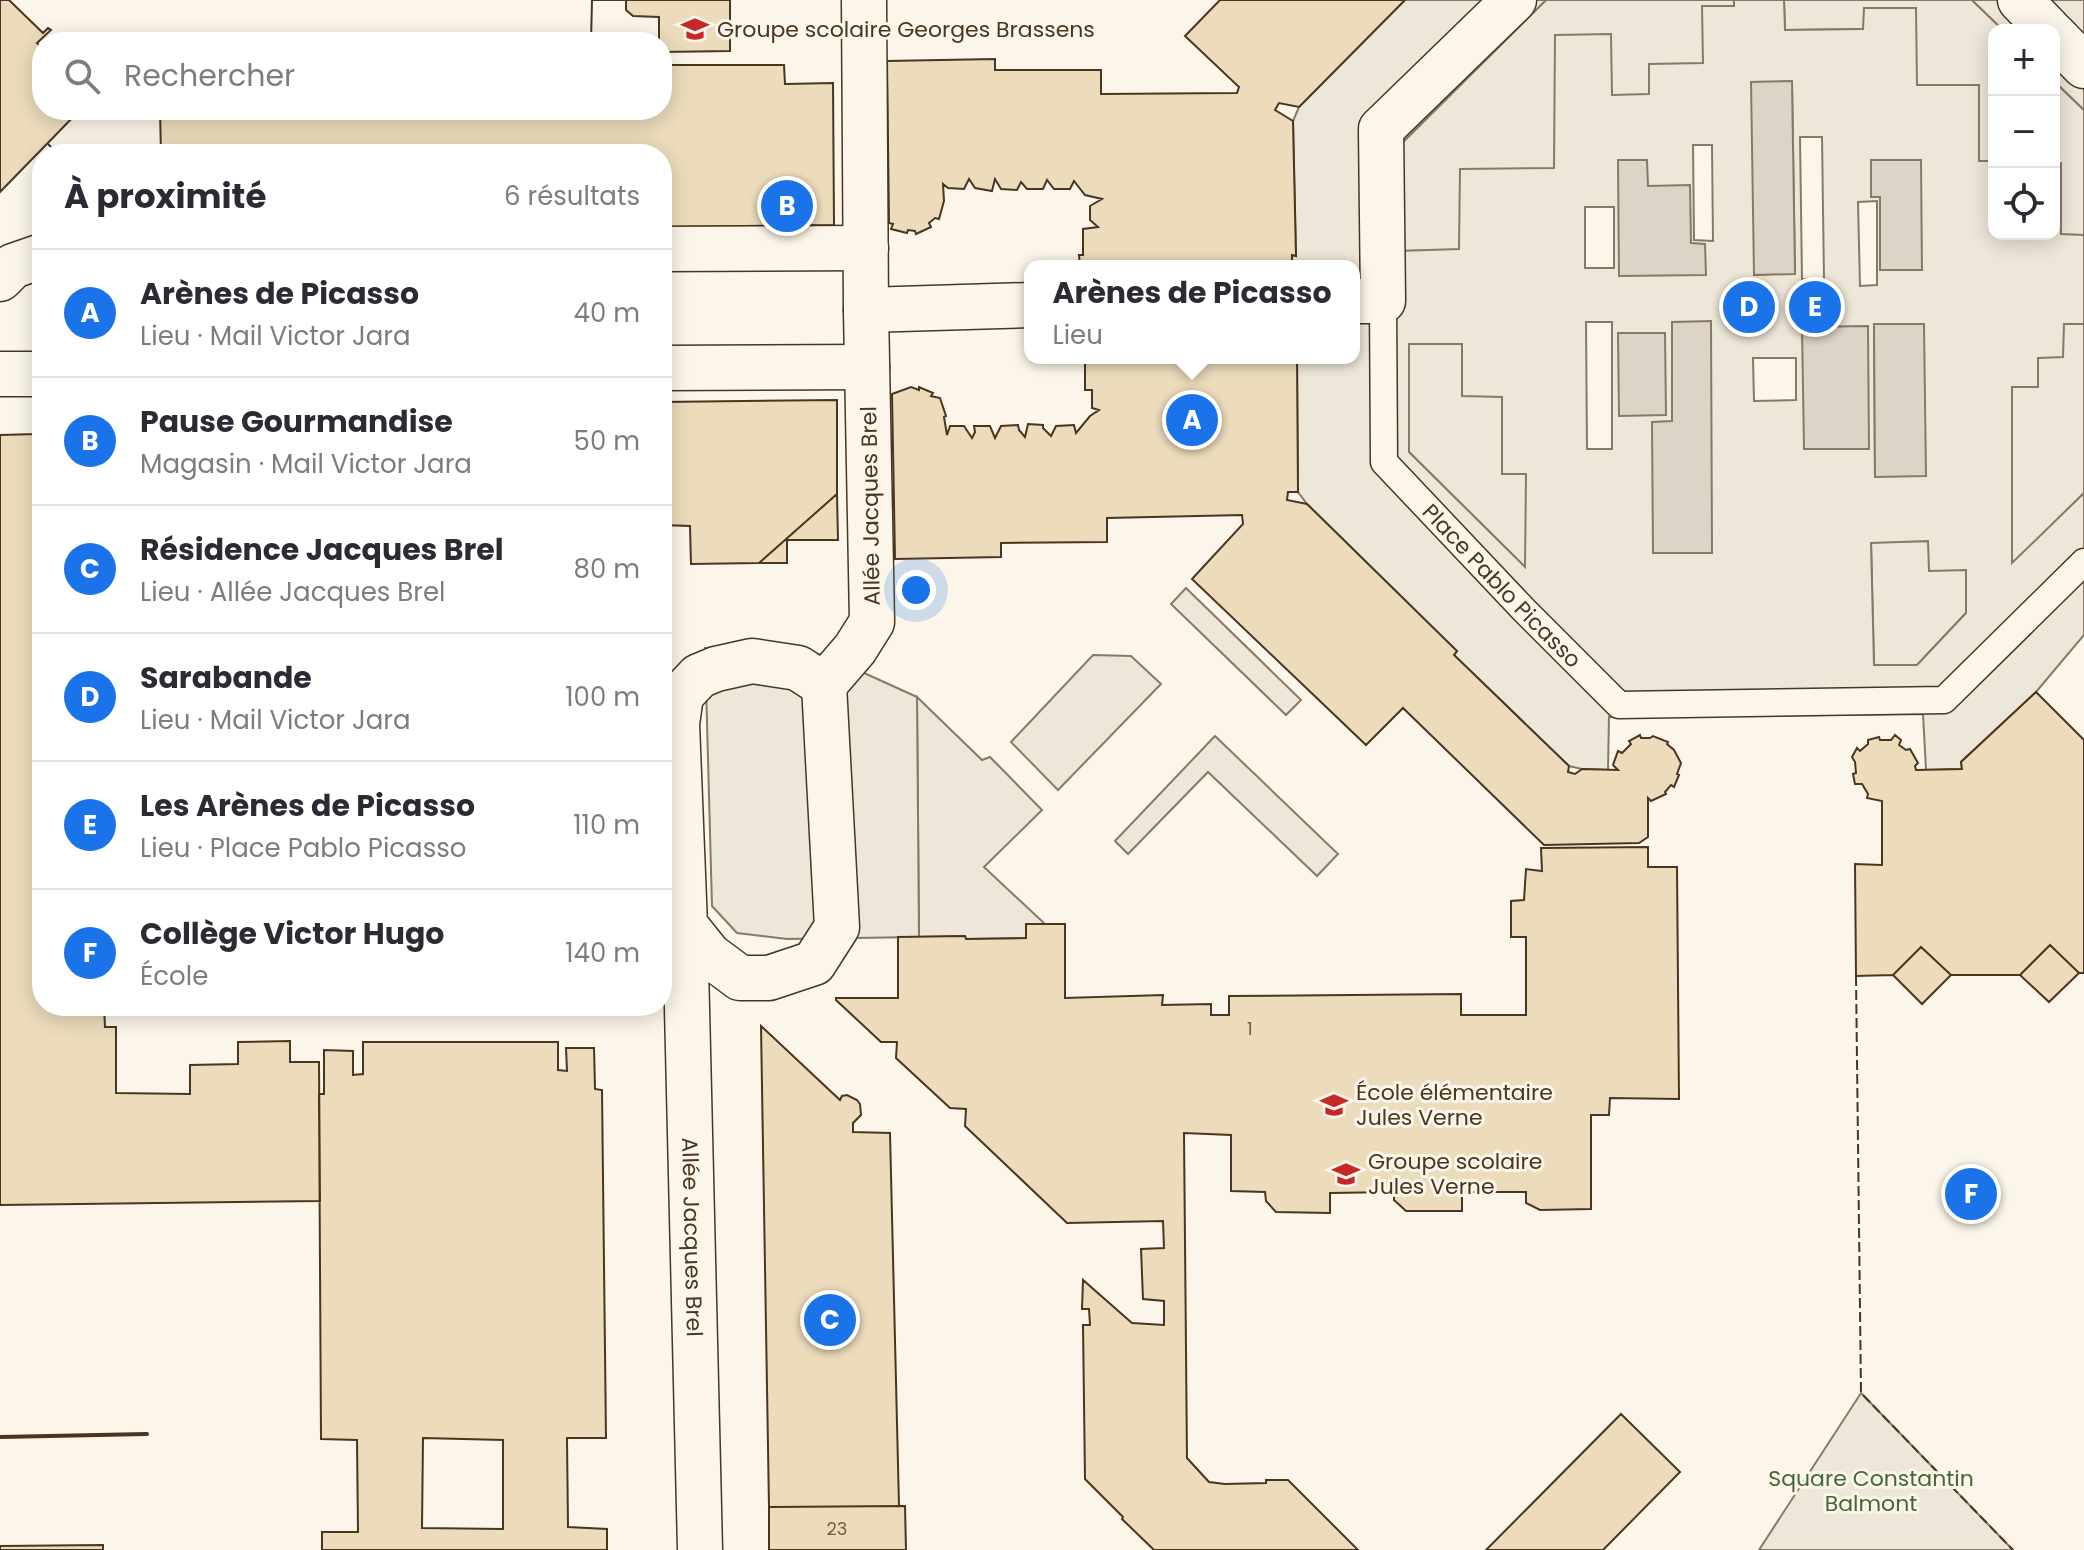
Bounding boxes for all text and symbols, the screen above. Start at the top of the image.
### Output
school or university icon: Groupe scolaire Georges Brassens [680,14,710,44]
place label: Groupe scolaire Georges Brassens [717,14,1095,45]
map controls [1988,24,2060,240]
button: + [1988,24,2060,96]
search box [32,32,672,120]
icon: search [60,54,104,98]
text: Rechercher [124,54,295,97]
button: − [1988,96,2060,168]
button: locate [1988,168,2060,240]
text: À proximité [64,172,266,220]
pin: B [761,176,813,236]
text: 6 résultats [504,178,640,214]
popup [1024,260,1360,364]
text: Arènes de Picasso [1052,271,1332,314]
text: Arènes de Picasso [140,272,419,315]
pin: D [1723,277,1775,337]
pin: E [1789,277,1841,337]
text: A [80,295,100,331]
text: 40 m [574,295,640,331]
text: Lieu [1052,317,1103,353]
text: Lieu · Mail Victor Jara [140,318,411,354]
pin: A [1166,390,1218,450]
text: Pause Gourmandise [140,400,453,443]
street label: Allée Jacques Brel [853,406,888,606]
text: B [81,423,99,459]
text: 50 m [574,423,640,459]
text: Magasin · Mail Victor Jara [140,446,472,482]
street label: Place Pablo Picasso [1415,497,1588,675]
text: Résidence Jacques Brel [140,528,504,571]
text: C [80,551,100,587]
text: 80 m [574,551,640,587]
your location [896,570,936,610]
text: Lieu · Allée Jacques Brel [140,574,445,610]
text: Sarabande [140,656,312,699]
text: D [81,679,99,715]
text: 100 m [565,679,640,715]
text: Lieu · Mail Victor Jara [140,702,411,738]
text: Les Arènes de Picasso [140,784,475,827]
text: E [83,807,97,843]
text: 110 m [573,807,640,843]
text: Lieu · Place Pablo Picasso [140,830,466,866]
text: Collège Victor Hugo [140,912,444,955]
text: F [83,935,97,971]
text: 140 m [565,935,640,971]
text: École [140,958,208,994]
house number: 1 [1247,1016,1253,1041]
place label: École élémentaire Jules Verne [1356,1077,1553,1133]
school or university icon: École élémentaire Jules Verne [1319,1090,1349,1120]
street label: Allée Jacques Brel [674,1137,710,1337]
place label: Groupe scolaire Jules Verne [1368,1146,1542,1202]
school or university icon: Groupe scolaire Jules Verne [1331,1159,1361,1189]
pin: F [1945,1164,1997,1224]
pin: C [804,1290,856,1350]
park label: Square Constantin Balmont [1768,1463,1974,1519]
house number: 23 [827,1516,847,1541]

